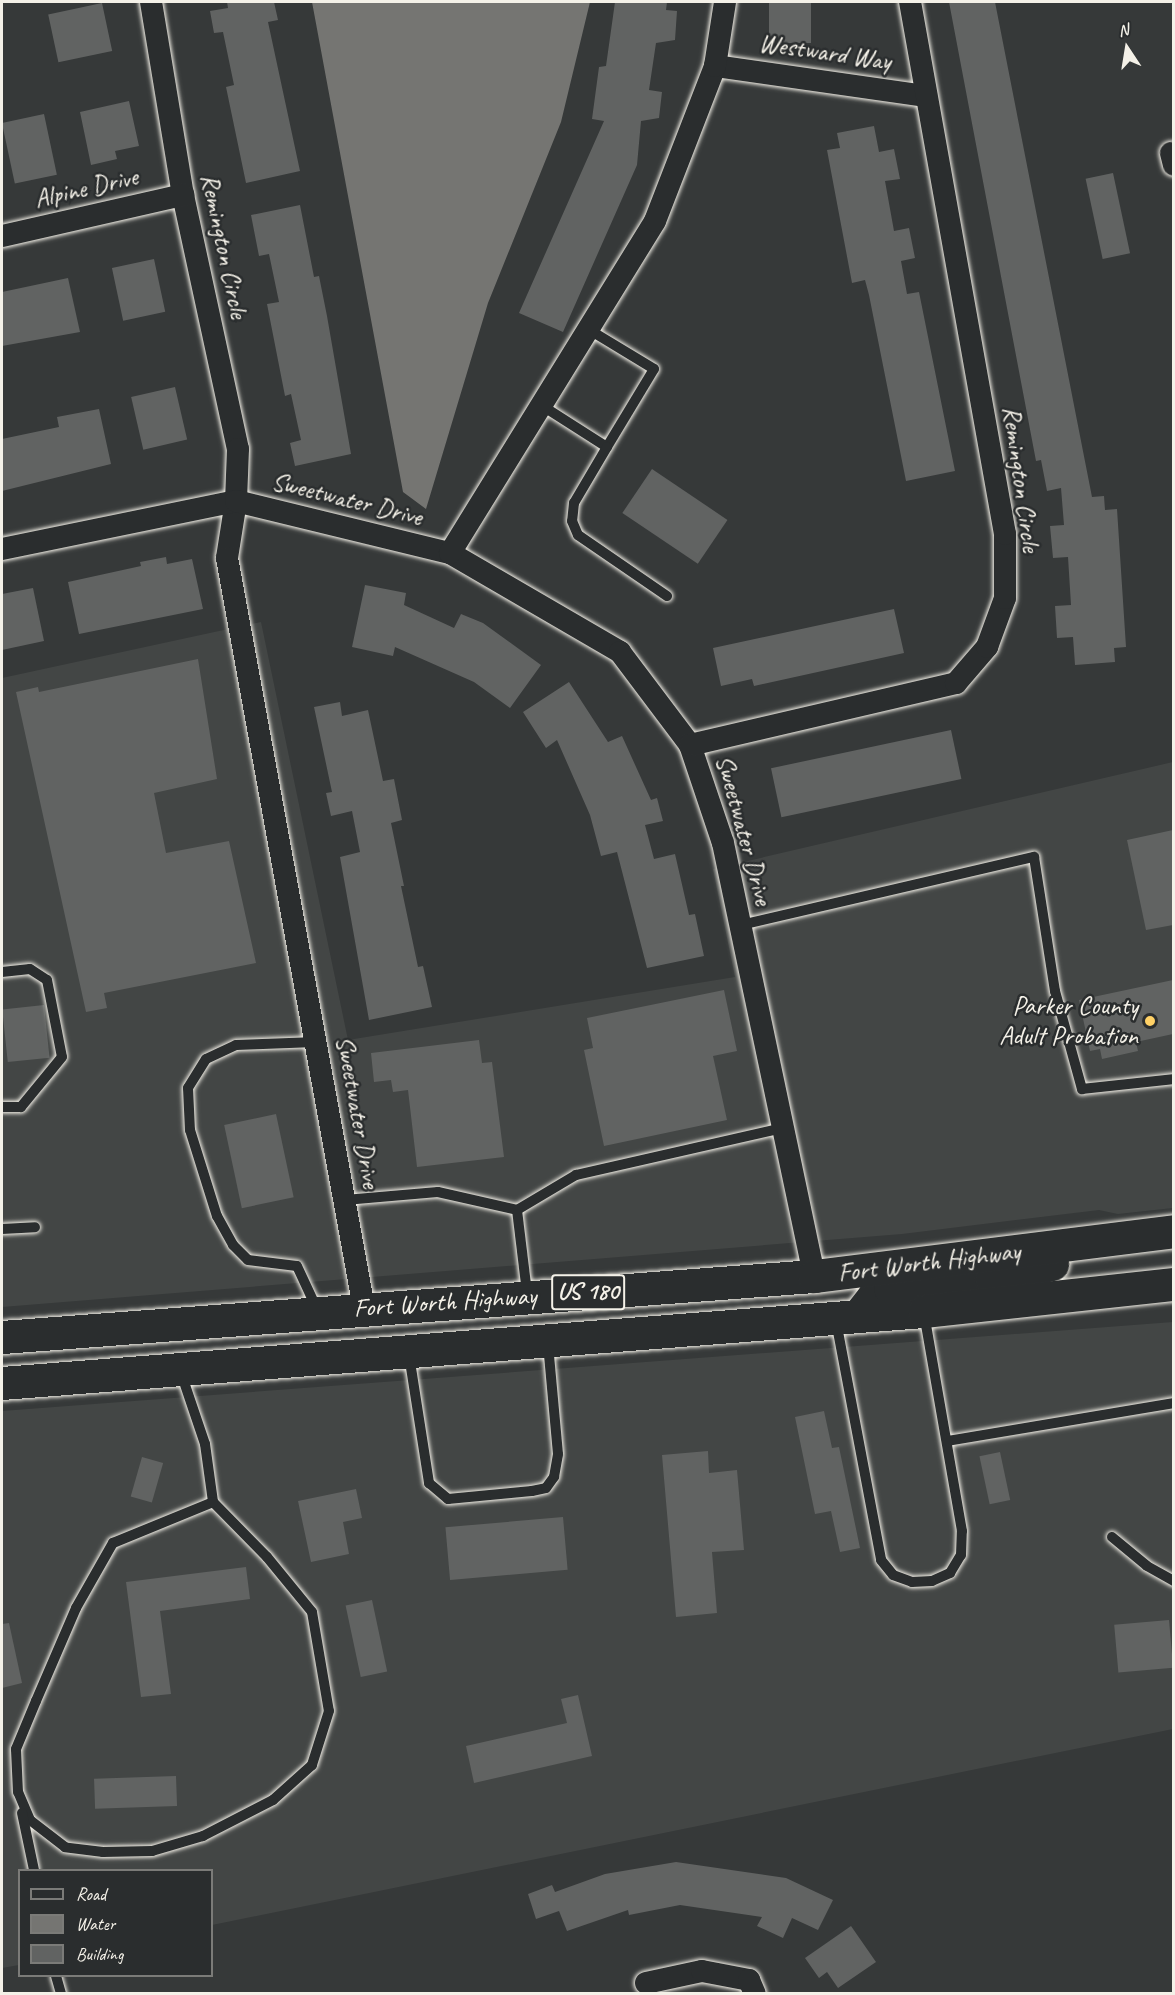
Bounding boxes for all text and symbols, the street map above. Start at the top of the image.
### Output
north arrow [1097,18,1157,78]
text: N [1116,20,1130,41]
street label: Westward Way [757,27,893,77]
street label: Alpine Drive [31,161,141,215]
street label: Remington Circle [193,171,255,321]
street label: Remington Circle [995,404,1047,554]
street label: Sweetwater Drive [268,465,426,533]
street label: Sweetwater Drive [709,751,779,909]
place label: Parker County Adult Probation [999,990,1138,1052]
marker: Parker County Adult Probation [1143,1014,1157,1028]
street label: Sweetwater Drive [329,1033,387,1191]
street label: Fort Worth Highway [837,1235,1021,1289]
road number: US 180 [550,1271,626,1313]
street label: Fort Worth Highway [353,1280,537,1324]
legend [18,1869,213,1977]
text: Road [76,1883,106,1905]
text: Water [76,1913,115,1935]
text: Building [76,1943,123,1965]

